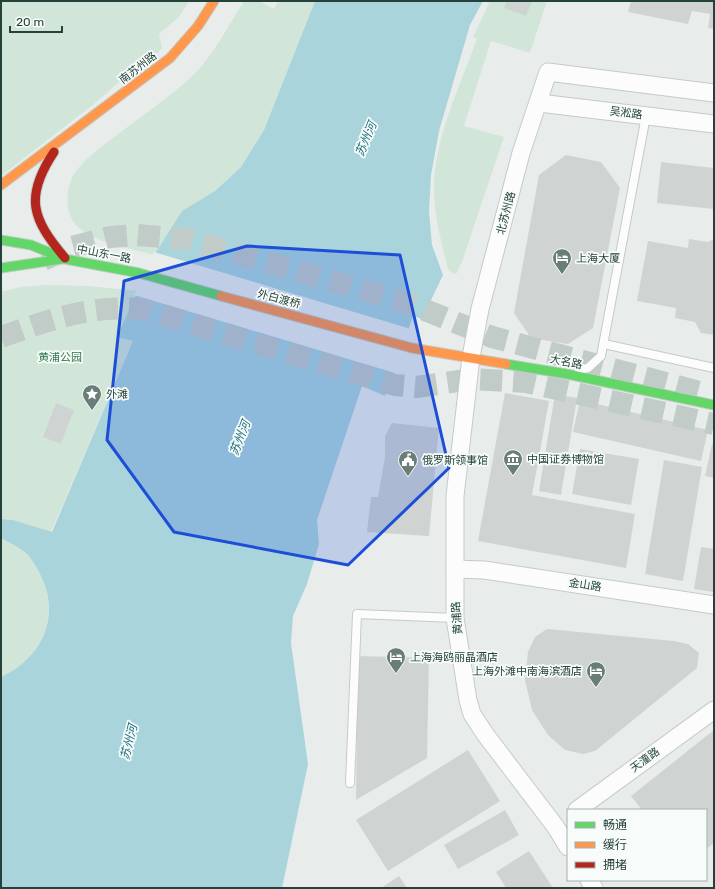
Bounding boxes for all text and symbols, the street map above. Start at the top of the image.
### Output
scale bar [10,8,62,34]
text: 20 m [16,15,44,29]
street label: 南苏州路 [117,49,159,87]
street label: 吴淞路 [609,105,643,121]
water label: 苏州河 [353,118,380,158]
street label: 北苏州路 [494,190,518,236]
street label: 中山东一路 [76,242,132,266]
hotel icon: 上海大厦 [551,247,573,275]
place label: 上海大厦 [576,252,620,265]
street label: 外白渡桥 [256,287,302,311]
park label: 黄浦公园 [38,351,82,364]
street label: 大名路 [549,352,583,372]
place icon: 外滩 [81,383,103,411]
place label: 外滩 [106,388,128,401]
water label: 苏州河 [227,417,254,457]
museum icon: 中国证券博物馆 [502,448,524,476]
public building icon: 俄罗斯领事馆 [397,449,419,477]
place label: 中国证券博物馆 [527,453,604,466]
place label: 俄罗斯领事馆 [422,454,488,467]
street label: 金山路 [568,576,602,594]
street label: 黄浦路 [449,601,465,635]
hotel icon: 上海海鸥丽晶酒店 [385,646,407,674]
place label: 上海海鸥丽晶酒店 [410,651,498,664]
hotel icon: 上海外滩中南海滨酒店 [585,660,607,688]
place label: 上海外滩中南海滨酒店 [472,665,582,678]
water label: 苏州河 [118,721,141,761]
street label: 天潼路 [628,745,662,775]
legend [567,809,707,881]
text: 畅通 [603,818,627,832]
text: 缓行 [603,838,627,852]
text: 拥堵 [603,858,627,872]

